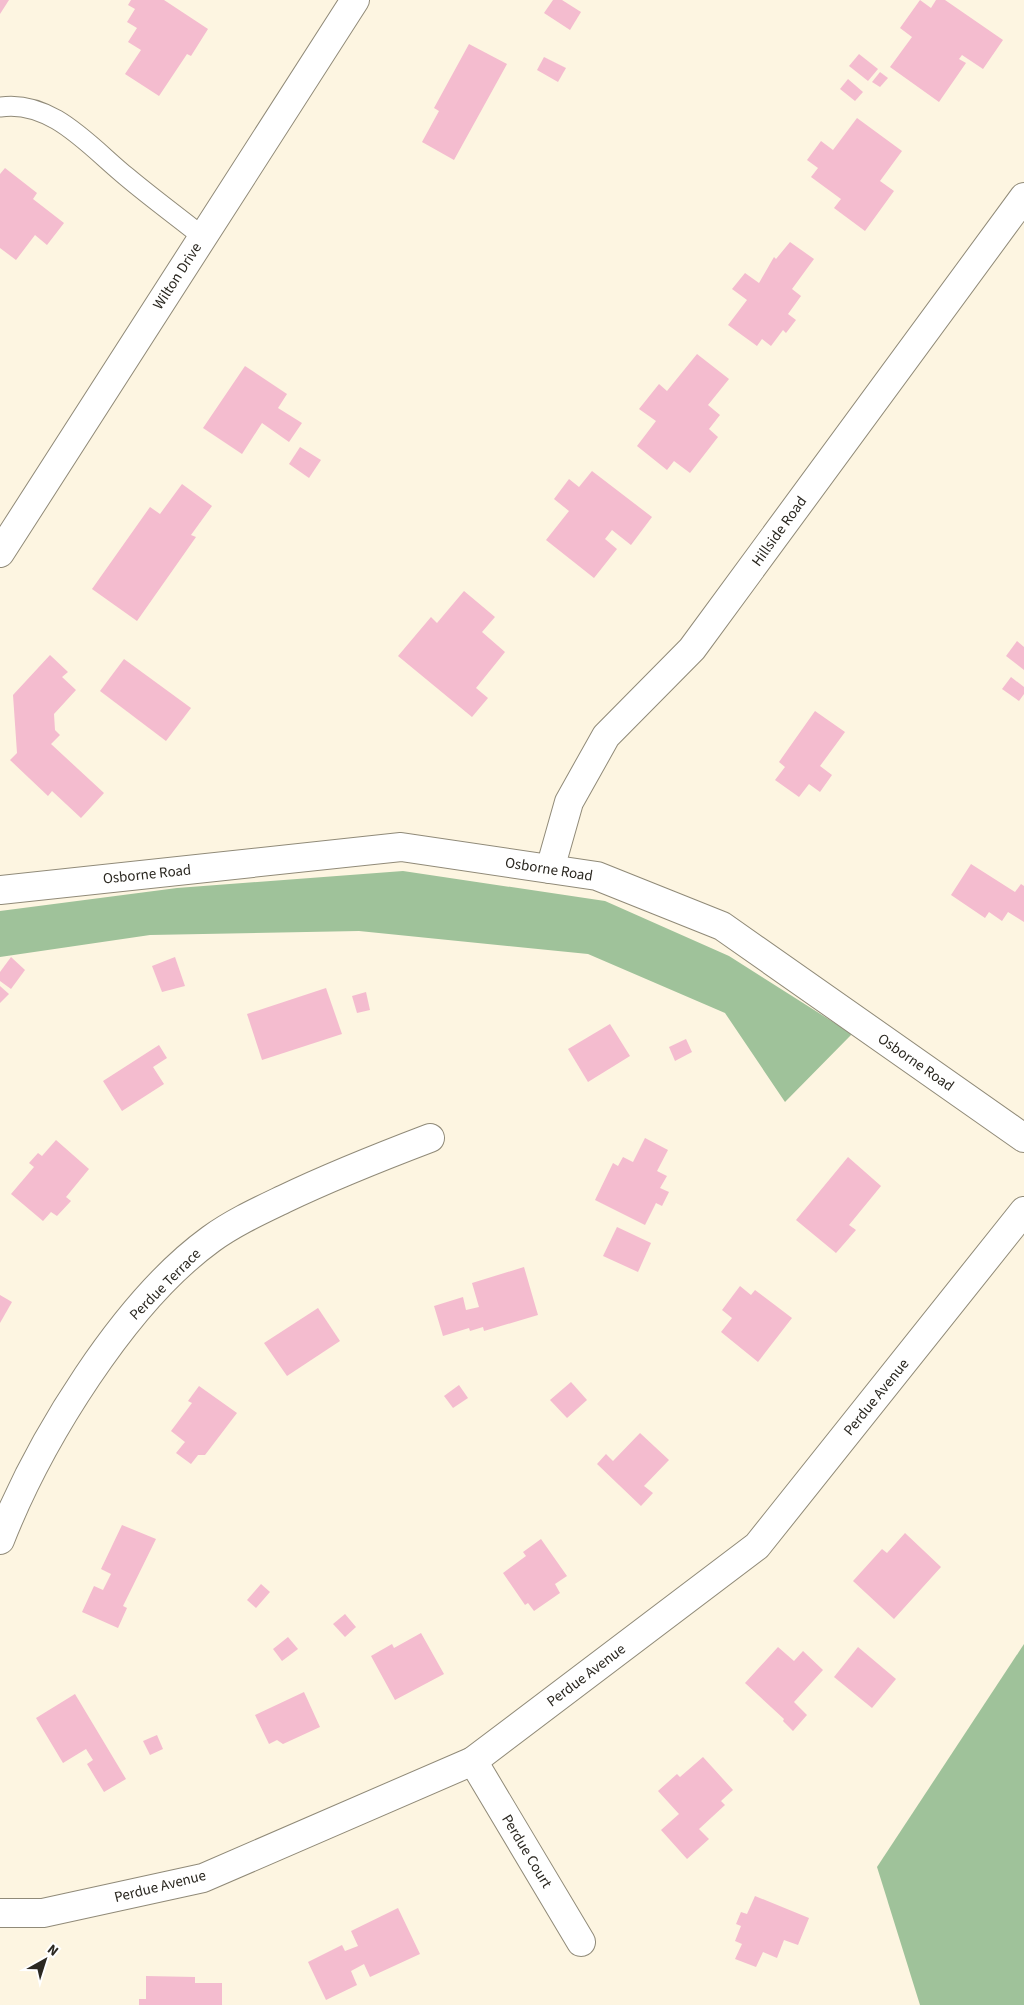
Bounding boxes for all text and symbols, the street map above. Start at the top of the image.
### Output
street label: Wilton Drive [148,239,207,314]
street label: Hillside Road [747,492,812,571]
street label: Osborne Road [503,852,594,887]
street label: Osborne Road [102,859,192,890]
street label: Osborne Road [873,1028,958,1096]
street label: Perdue Terrace [125,1244,206,1325]
street label: Perdue Avenue [839,1354,914,1440]
street label: Perdue Avenue [543,1639,630,1712]
street label: Perdue Court [496,1810,557,1892]
street label: Perdue Avenue [112,1865,208,1908]
north arrow [20,1935,70,1985]
text: N [43,1940,62,1961]

